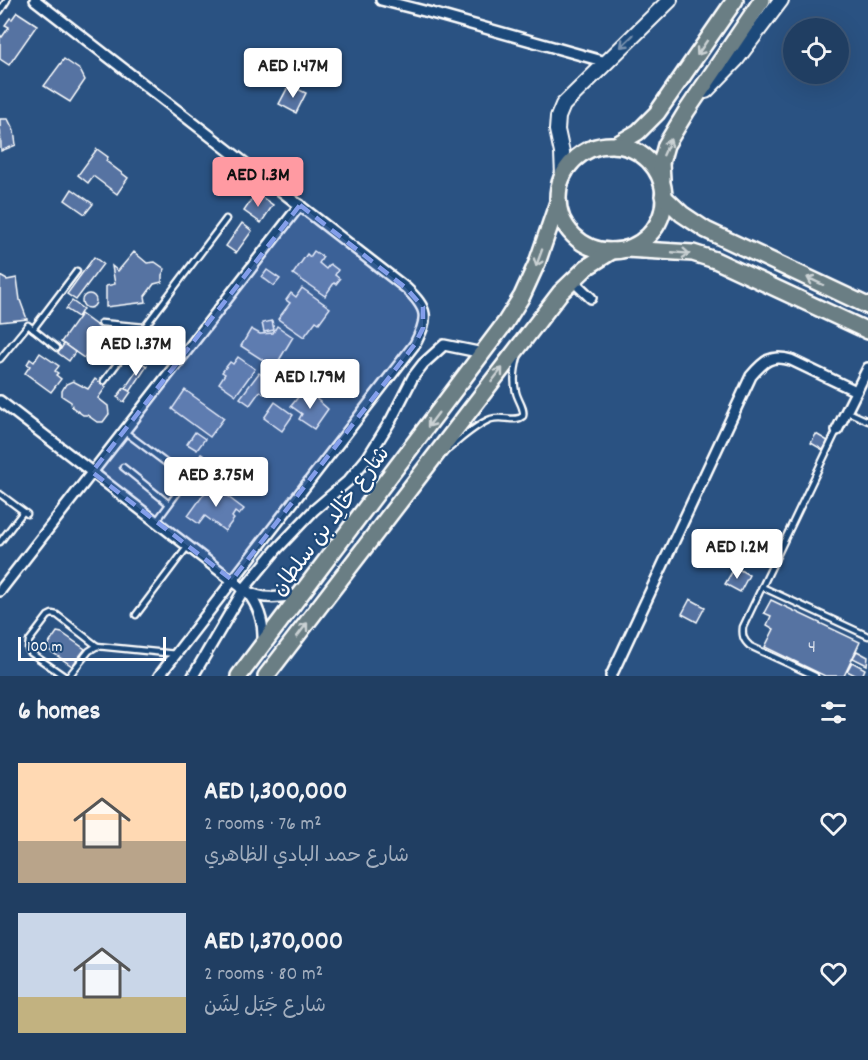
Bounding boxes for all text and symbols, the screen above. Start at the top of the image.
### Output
map controls [783,18,849,84]
button: locate [783,18,849,84]
one-way arrow [620,33,635,48]
one-way arrow [696,40,708,56]
pin: AED 1.47M [224,48,362,99]
text: AED 1.47M [258,53,328,81]
one-way arrow [661,138,673,156]
pin: AED 1.3M [196,157,320,208]
text: AED 1.3M [226,162,290,190]
one-way arrow [671,247,691,258]
one-way arrow [533,248,544,266]
one-way arrow [806,275,824,287]
pin: AED 1.37M [67,326,205,377]
text: AED 1.37M [101,331,171,359]
pin: AED 1.79M [241,359,379,410]
text: AED 1.79M [274,364,346,392]
one-way arrow [491,367,503,383]
one-way arrow [426,412,439,428]
street label: شارع خالِد بن سلطان [265,441,399,604]
pin: AED 3.75M [147,457,285,508]
text: AED 3.75M [178,462,254,490]
pin: AED 1.2M [675,529,799,580]
text: AED 1.2M [705,534,769,562]
one-way arrow [295,622,308,638]
scale bar [18,634,166,662]
house number: 4 [808,634,816,662]
text: 100 m [27,636,63,659]
text: 6 homes [18,694,100,731]
icon: filters [817,696,850,729]
text: AED 1,300,000 [204,774,347,811]
icon: home [66,787,138,859]
icon: heart [817,807,850,840]
text: 2 rooms · 76 m² [204,811,322,839]
text: شارع حمد البادي الظاهري [204,843,409,871]
text: AED 1,370,000 [204,924,343,961]
icon: home [66,937,138,1009]
icon: heart [817,957,850,990]
text: 2 rooms · 80 m² [204,961,323,989]
text: شارع جَبَل لِشَن [204,993,326,1021]

